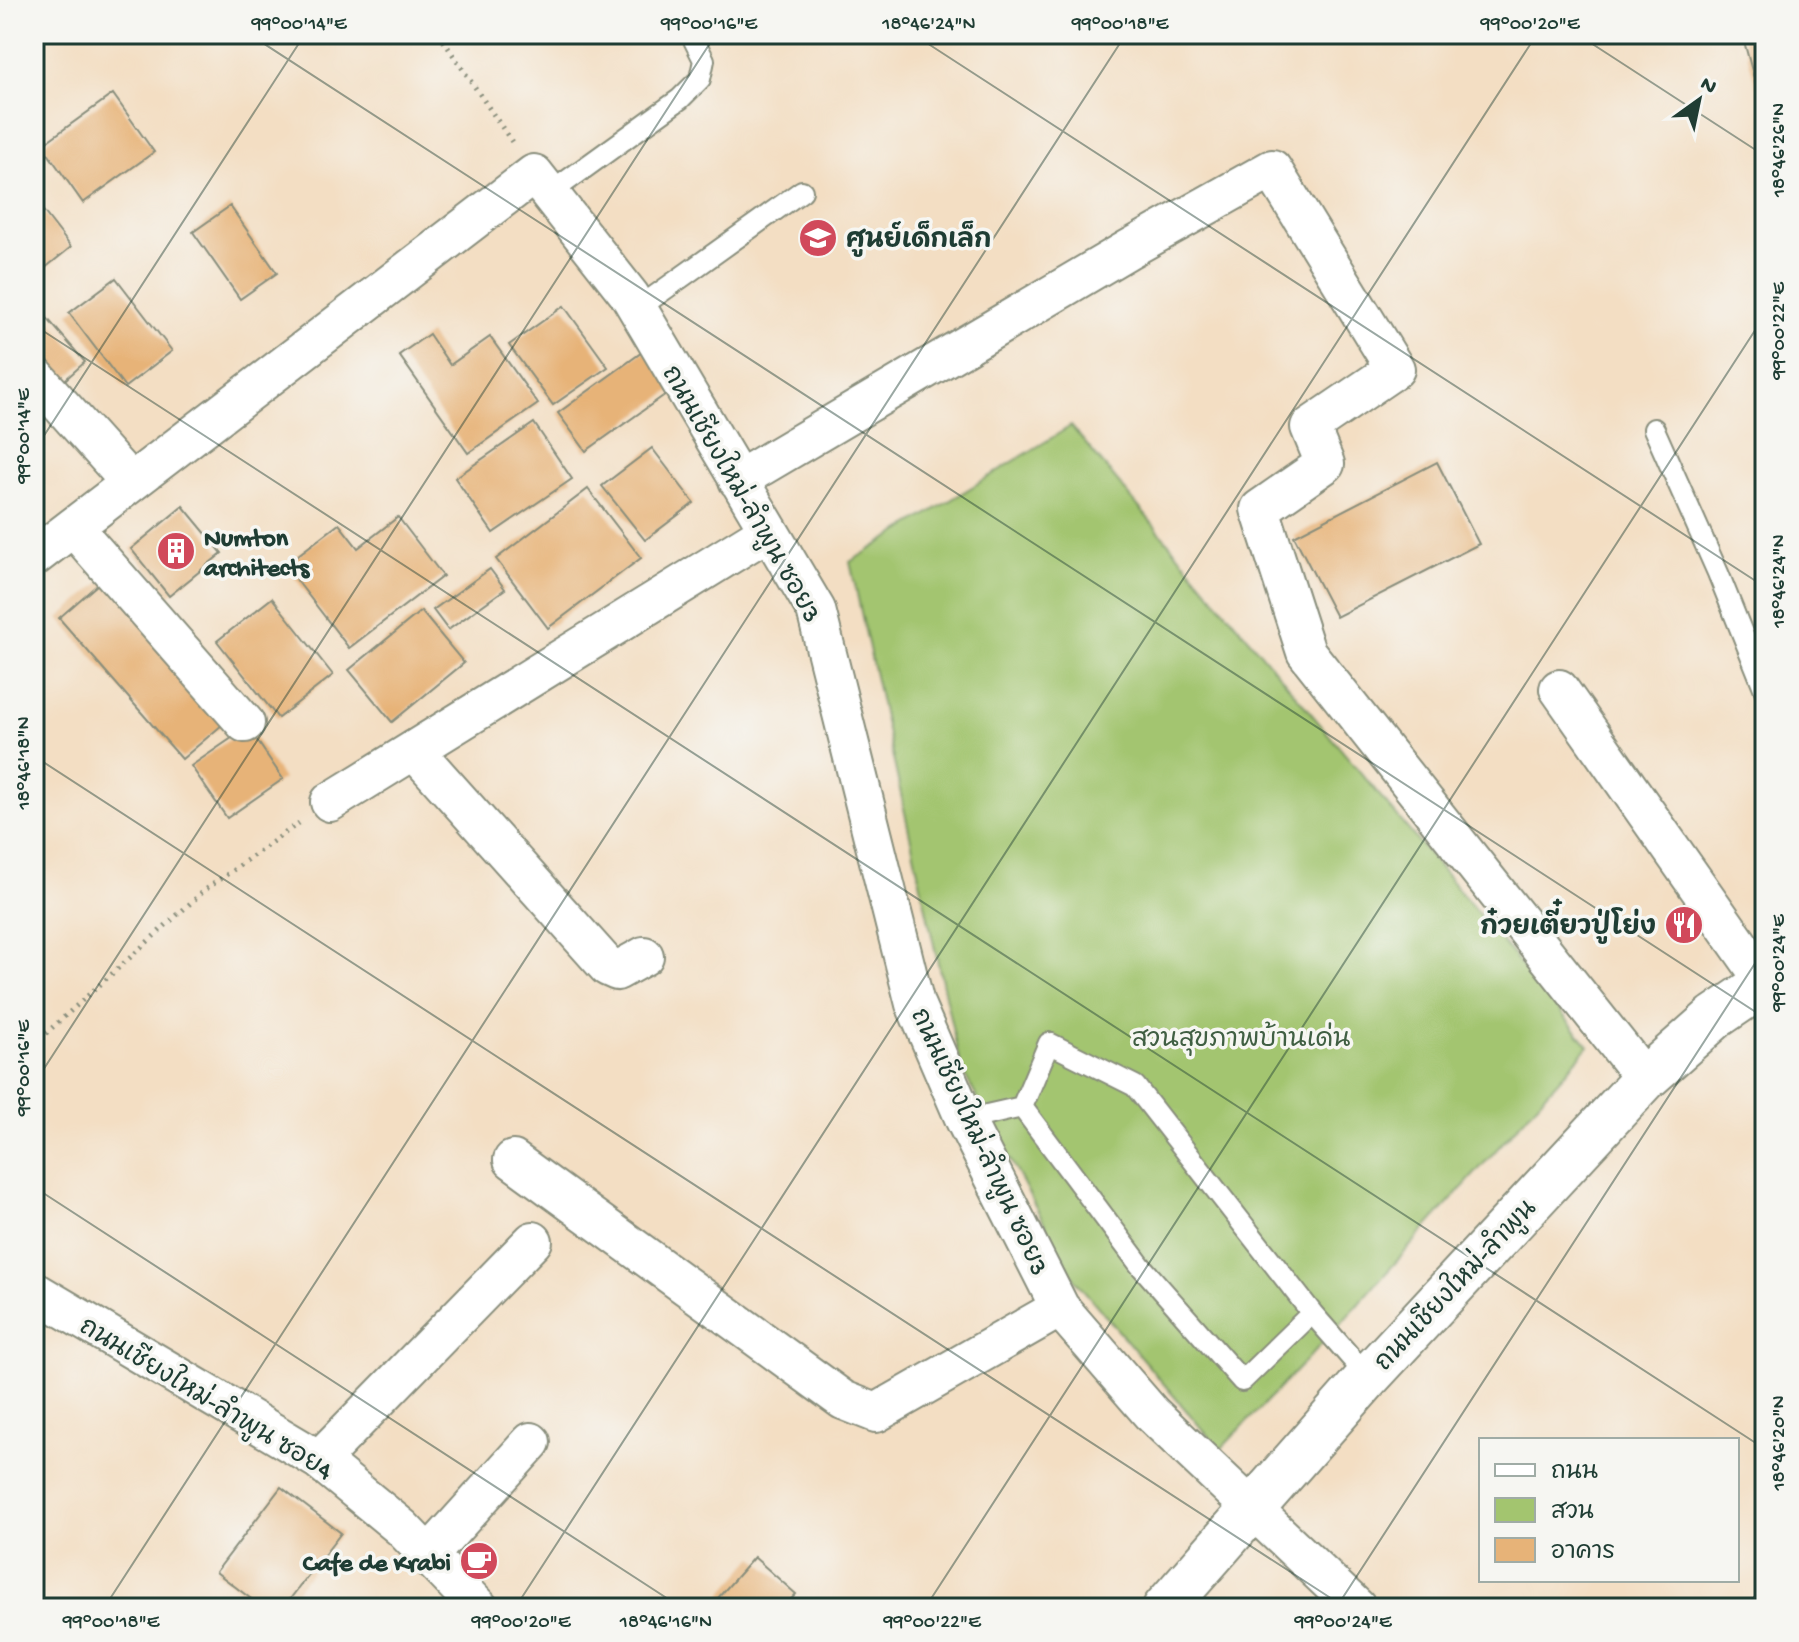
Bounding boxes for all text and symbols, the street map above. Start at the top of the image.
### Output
text: 99°00'14"E [250,14,348,37]
text: 99°00'16"E [660,14,758,37]
text: 18°46'24"N [881,14,976,37]
text: 99°00'18"E [1071,14,1170,37]
text: 99°00'20"E [1480,14,1581,37]
north arrow [1659,60,1739,140]
text: N [1695,72,1721,101]
text: 18°46'26"N [1769,103,1792,198]
school or university icon: ศูนย์เด็กเล็ก [797,217,839,259]
place label: ศูนย์เด็กเล็ก [846,220,991,258]
text: 99°00'22"E [1769,281,1792,381]
street label: ถนนเชียงใหม่-ลำพูน ซอย3 [653,359,830,629]
text: 99°00'14"E [14,387,37,485]
place label: Numton architects [203,525,311,586]
building icon: Numton architects [155,530,197,572]
text: 18°46'24"N [1769,534,1792,629]
text: 18°46'18"N [14,716,37,811]
place label: ก๋วยเตี๋ยวปู่โย่ง [1480,898,1656,945]
restaurant icon: ก๋วยเตี๋ยวปู่โย่ง [1663,904,1705,946]
text: 99°00'24"E [1769,913,1792,1012]
street label: ถนนเชียงใหม่-ลำพูน ซอย3 [901,1002,1057,1281]
text: 99°00'16"E [14,1019,37,1117]
park label: สวนสุขภาพบ้านเด่น [1132,1021,1350,1057]
street label: ถนนเชียงใหม่-ลำพูน [1366,1191,1545,1379]
street label: ถนนเชียงใหม่-ลำพูน ซอย4 [72,1309,340,1489]
text: 18°46'20"N [1769,1395,1792,1492]
legend [1479,1438,1739,1582]
text: ถนน [1551,1459,1598,1488]
text: สวน [1551,1499,1594,1528]
text: อาคาร [1551,1539,1615,1568]
cafe icon: Cafe de Krabi [458,1540,500,1582]
place label: Cafe de Krabi [303,1550,451,1581]
text: 99°00'18"E [62,1612,161,1635]
text: 99°00'20"E [471,1612,572,1635]
text: 18°46'16"N [619,1612,712,1635]
text: 99°00'22"E [882,1612,982,1635]
text: 99°00'24"E [1294,1612,1393,1635]

